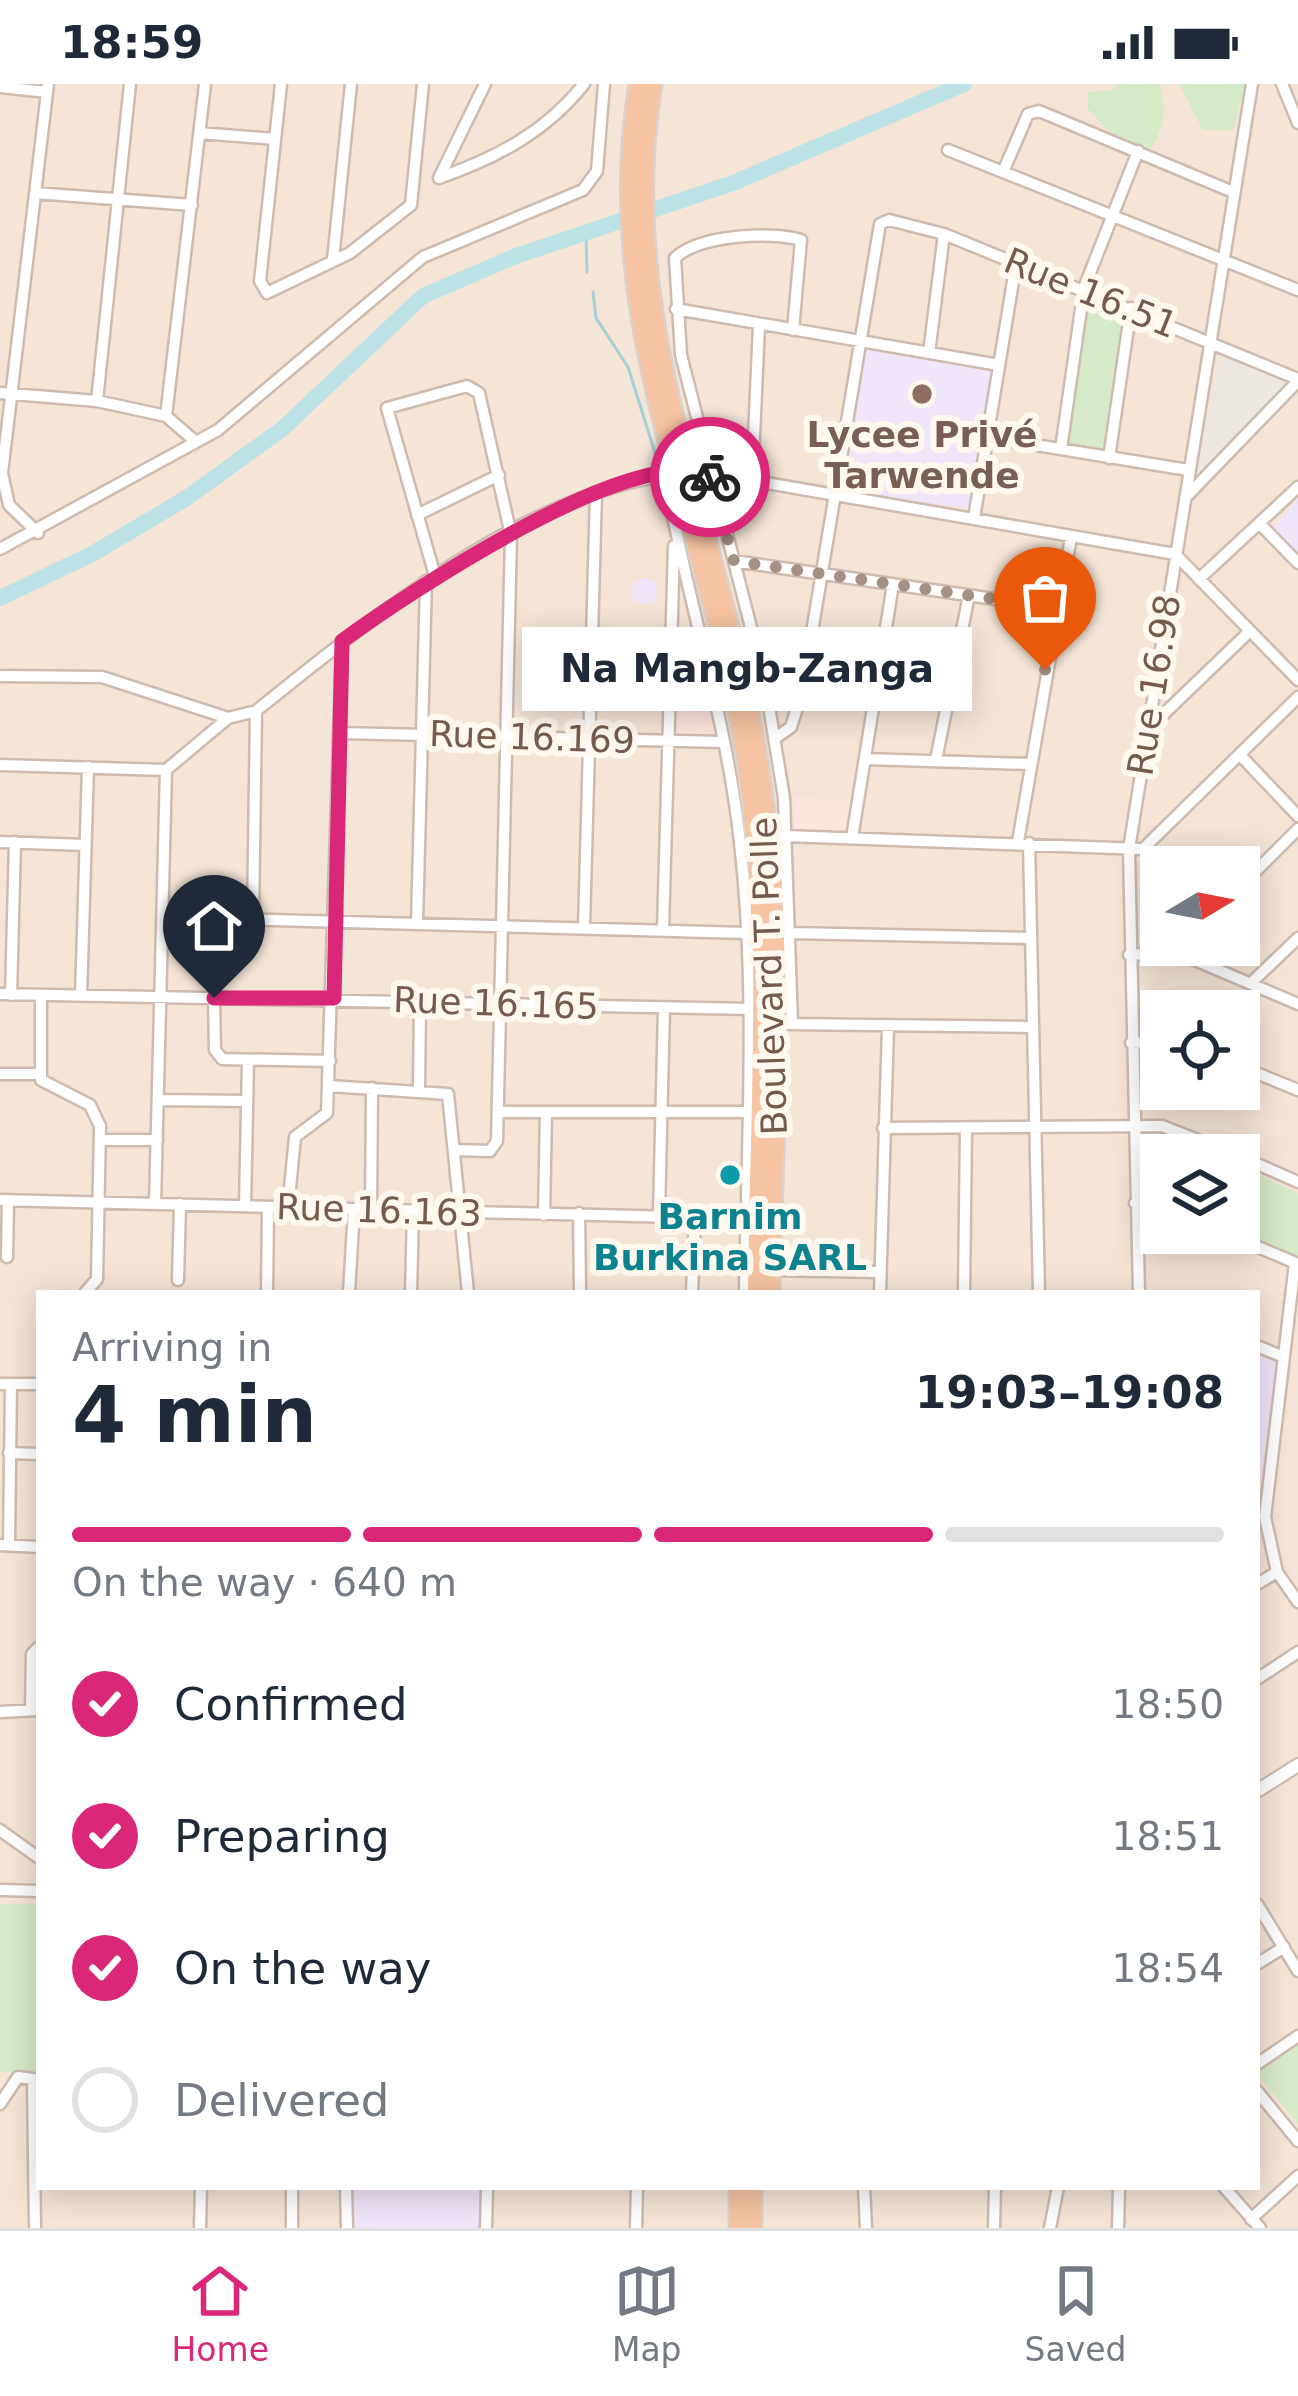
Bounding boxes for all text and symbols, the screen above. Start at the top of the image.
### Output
text: 18:59 [60,16,203,69]
street label: Rue 16.51 [999,240,1183,346]
marker: Lycee Privé Tarwende [909,381,935,407]
place label: Lycee Privé Tarwende [806,414,1038,496]
courier [650,417,770,537]
icon: bike [677,444,743,510]
pin [994,547,1096,670]
icon: bag [1012,565,1078,631]
street label: Rue 16.98 [1119,591,1189,779]
callout: Na Mangb-Zanga [523,628,973,712]
text: Na Mangb-Zanga [560,646,934,691]
street label: Rue 16.169 [428,713,636,761]
street label: Boulevard T. Polle [743,816,795,1136]
north arrow [1140,846,1260,966]
map controls [1140,846,1260,1254]
pin [163,875,265,998]
icon: home [181,893,247,959]
street label: Rue 16.165 [392,979,600,1027]
button: locate [1140,990,1260,1110]
button: layers [1140,1134,1260,1254]
marker: Barnim Burkina SARL [717,1162,743,1188]
street label: Rue 16.163 [275,1186,483,1234]
place label: Barnim Burkina SARL [593,1196,867,1278]
text: Arriving in [72,1325,272,1370]
text: 19:03–19:08 [915,1366,1224,1419]
text: 4 min [72,1370,317,1460]
text: On the way · 640 m [72,1560,457,1605]
icon: check [72,1671,138,1737]
text: Confirmed [174,1678,408,1731]
text: 18:50 [1112,1682,1224,1727]
icon: check [72,1803,138,1869]
text: Preparing [174,1810,390,1863]
text: 18:51 [1112,1814,1224,1859]
icon: check [72,1935,138,2001]
text: On the way [174,1942,431,1995]
text: 18:54 [1112,1946,1224,1991]
text: Delivered [174,2074,389,2127]
tab: Home [171,2258,269,2369]
tab: Map [612,2258,682,2369]
tab: Saved [1025,2258,1126,2369]

